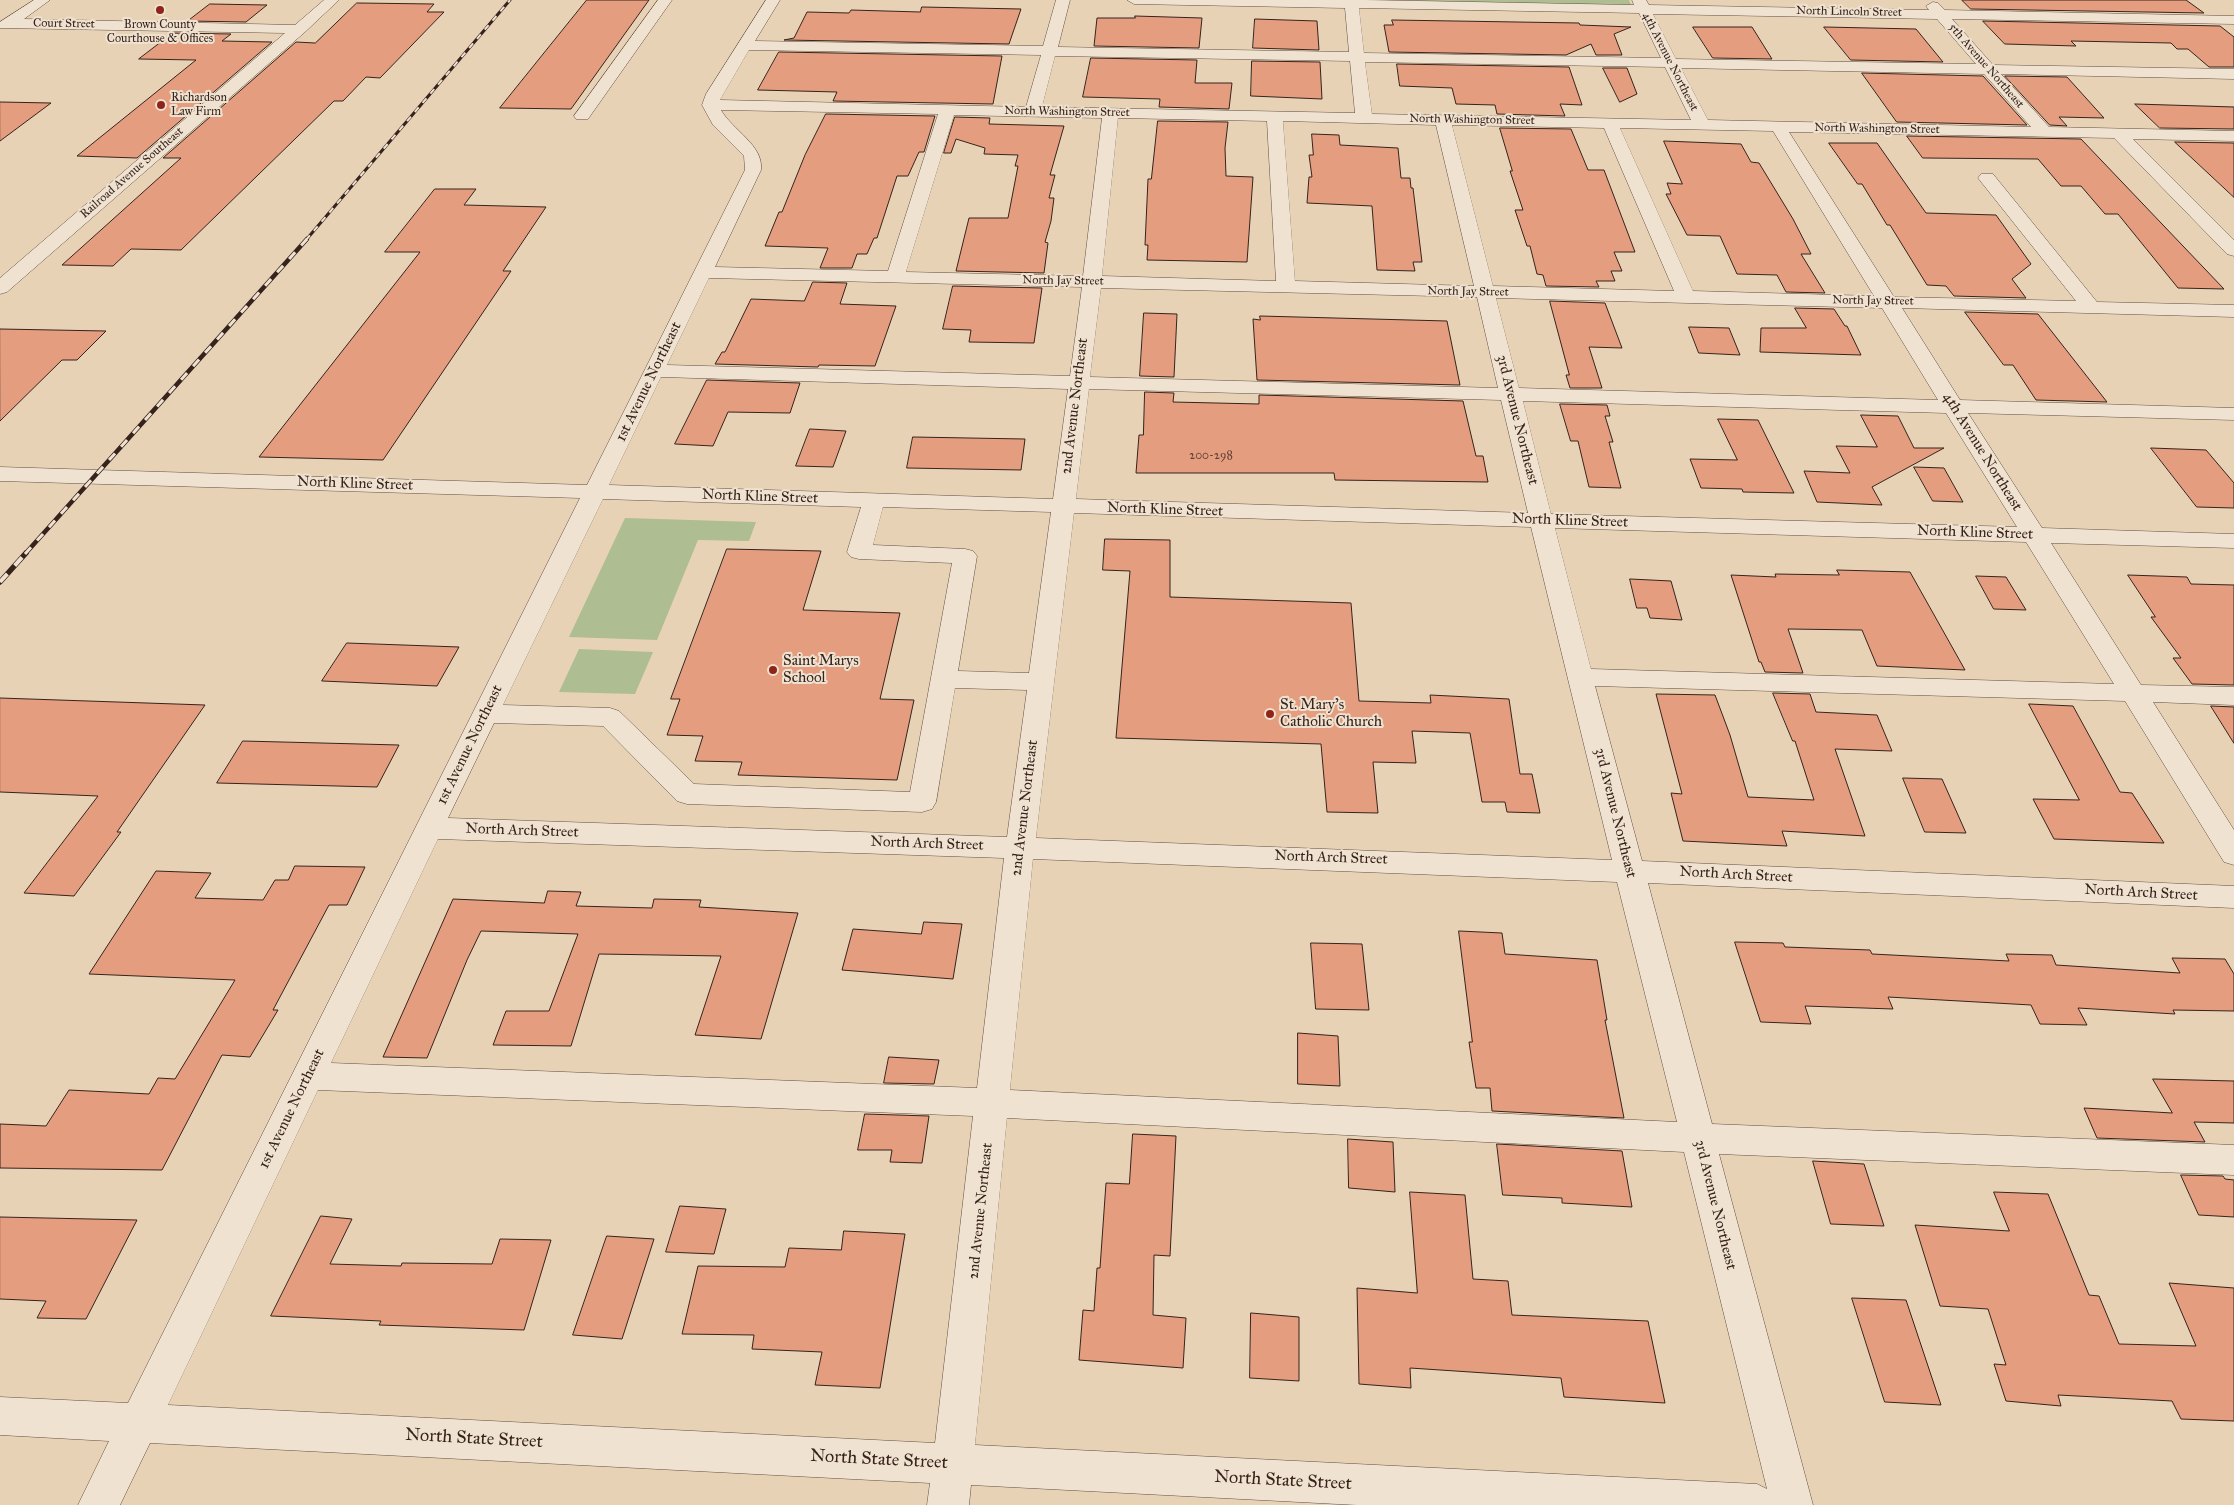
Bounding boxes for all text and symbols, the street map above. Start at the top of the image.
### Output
marker: Brown County Courthouse & Offices [154,4,166,16]
street label: North Lincoln Street [1796,4,1902,20]
street label: 4th Avenue Northeast [1639,10,1701,114]
street label: Court Street [33,16,95,32]
place label: Brown County Courthouse & Offices [107,18,213,46]
street label: 5th Avenue Northeast [1945,21,2027,111]
place label: Richardson Law Firm [171,91,227,119]
marker: Richardson Law Firm [155,99,167,111]
street label: North Washington Street [1004,104,1130,120]
street label: North Washington Street [1409,112,1535,128]
street label: North Washington Street [1814,121,1940,137]
street label: Railroad Avenue Southeast [77,124,187,222]
street label: North Jay Street [1022,273,1104,289]
street label: North Jay Street [1427,284,1509,300]
street label: North Jay Street [1832,293,1914,309]
street label: 1st Avenue Northeast [612,319,686,445]
street label: 2nd Avenue Northeast [1058,337,1092,475]
street label: 3rd Avenue Northeast [1492,353,1542,487]
street label: 4th Avenue Northeast [1938,389,2026,515]
house number: 200-298 [1189,449,1233,463]
street label: North Kline Street [297,473,413,495]
street label: North Kline Street [702,486,818,508]
street label: North Kline Street [1107,499,1223,521]
street label: North Kline Street [1512,510,1628,532]
street label: North Kline Street [1917,522,2033,544]
place label: Saint Marys School [783,652,859,687]
marker: Saint Marys School [767,664,779,676]
street label: 1st Avenue Northeast [433,682,507,808]
place label: St. Mary's Catholic Church [1280,696,1382,731]
marker: St. Mary's Catholic Church [1264,708,1276,720]
street label: 2nd Avenue Northeast [1008,739,1042,877]
street label: 3rd Avenue Northeast [1590,746,1640,880]
street label: North Arch Street [465,820,579,842]
street label: North Arch Street [870,833,984,855]
street label: North Arch Street [1274,847,1388,869]
street label: North Arch Street [1679,863,1793,887]
street label: North Arch Street [2084,881,2198,905]
street label: 1st Avenue Northeast [255,1046,329,1172]
street label: 3rd Avenue Northeast [1690,1138,1740,1272]
street label: 2nd Avenue Northeast [965,1142,997,1280]
street label: North State Street [405,1425,543,1453]
street label: North State Street [810,1446,948,1474]
street label: North State Street [1214,1467,1352,1495]

